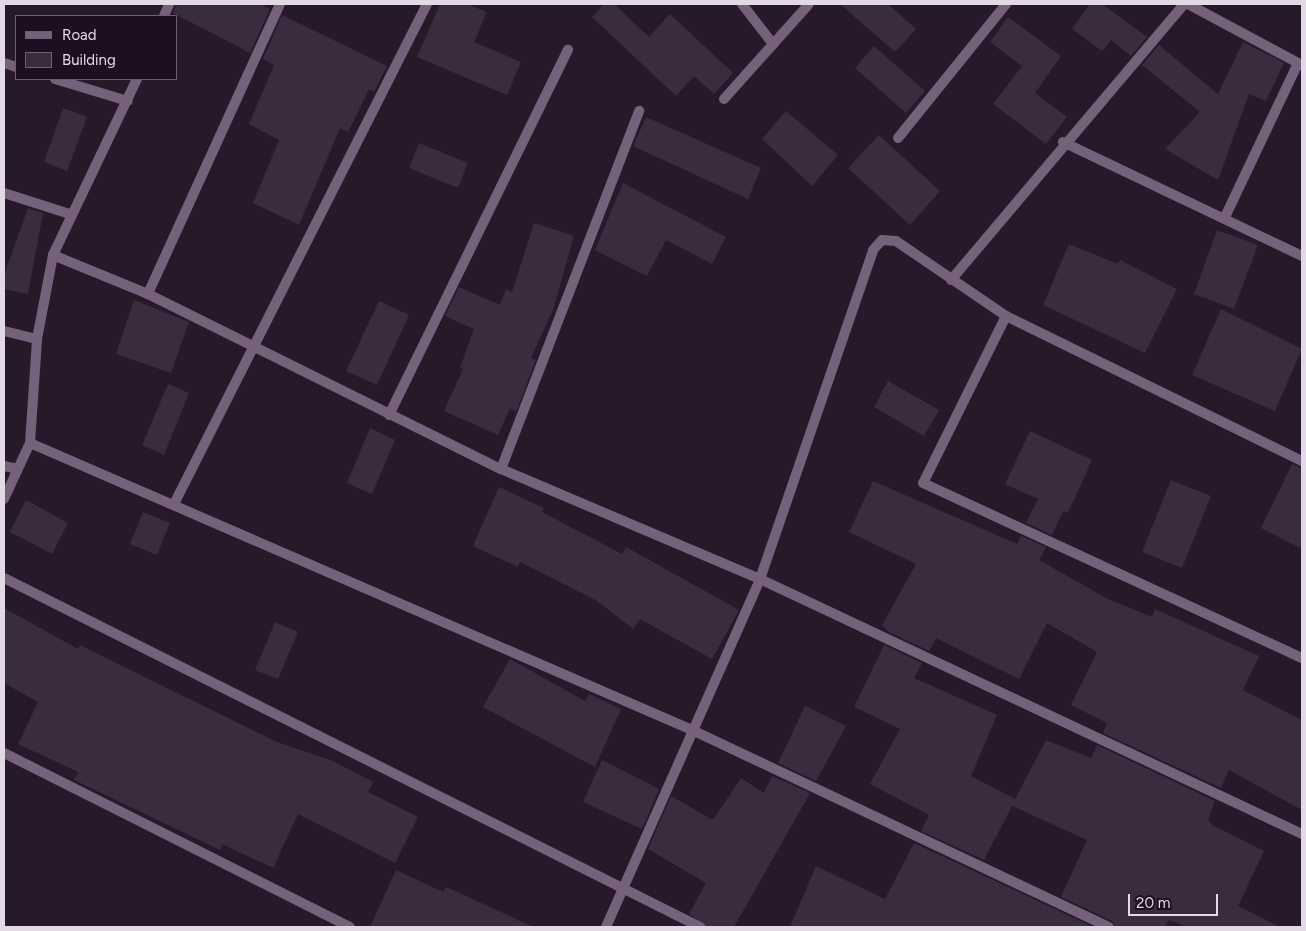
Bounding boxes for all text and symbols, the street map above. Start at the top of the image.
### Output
legend [15,15,178,80]
text: Road [62,26,97,44]
text: Building [62,51,116,69]
scale bar [1131,884,1221,916]
text: 20 m [1136,894,1170,912]

